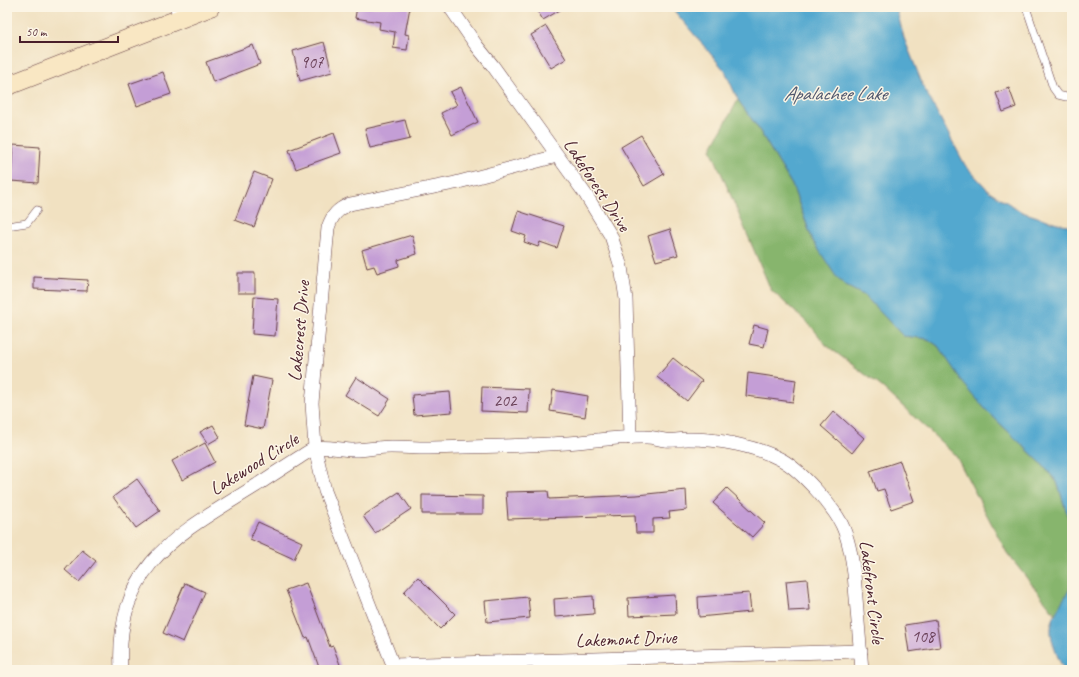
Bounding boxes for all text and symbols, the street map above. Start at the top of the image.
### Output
scale bar [20,18,118,44]
text: 50 m [26,24,48,40]
house number: 907 [301,52,325,73]
water label: Apalachee Lake [784,81,890,106]
street label: Lakeforest Drive [558,134,637,237]
street label: Lakecrest Drive [283,278,315,382]
house number: 202 [494,390,518,411]
street label: Lakewood Circle [205,426,304,501]
street label: Lakefront Circle [854,539,890,647]
street label: Lakemont Drive [575,625,679,653]
house number: 108 [912,626,937,647]

